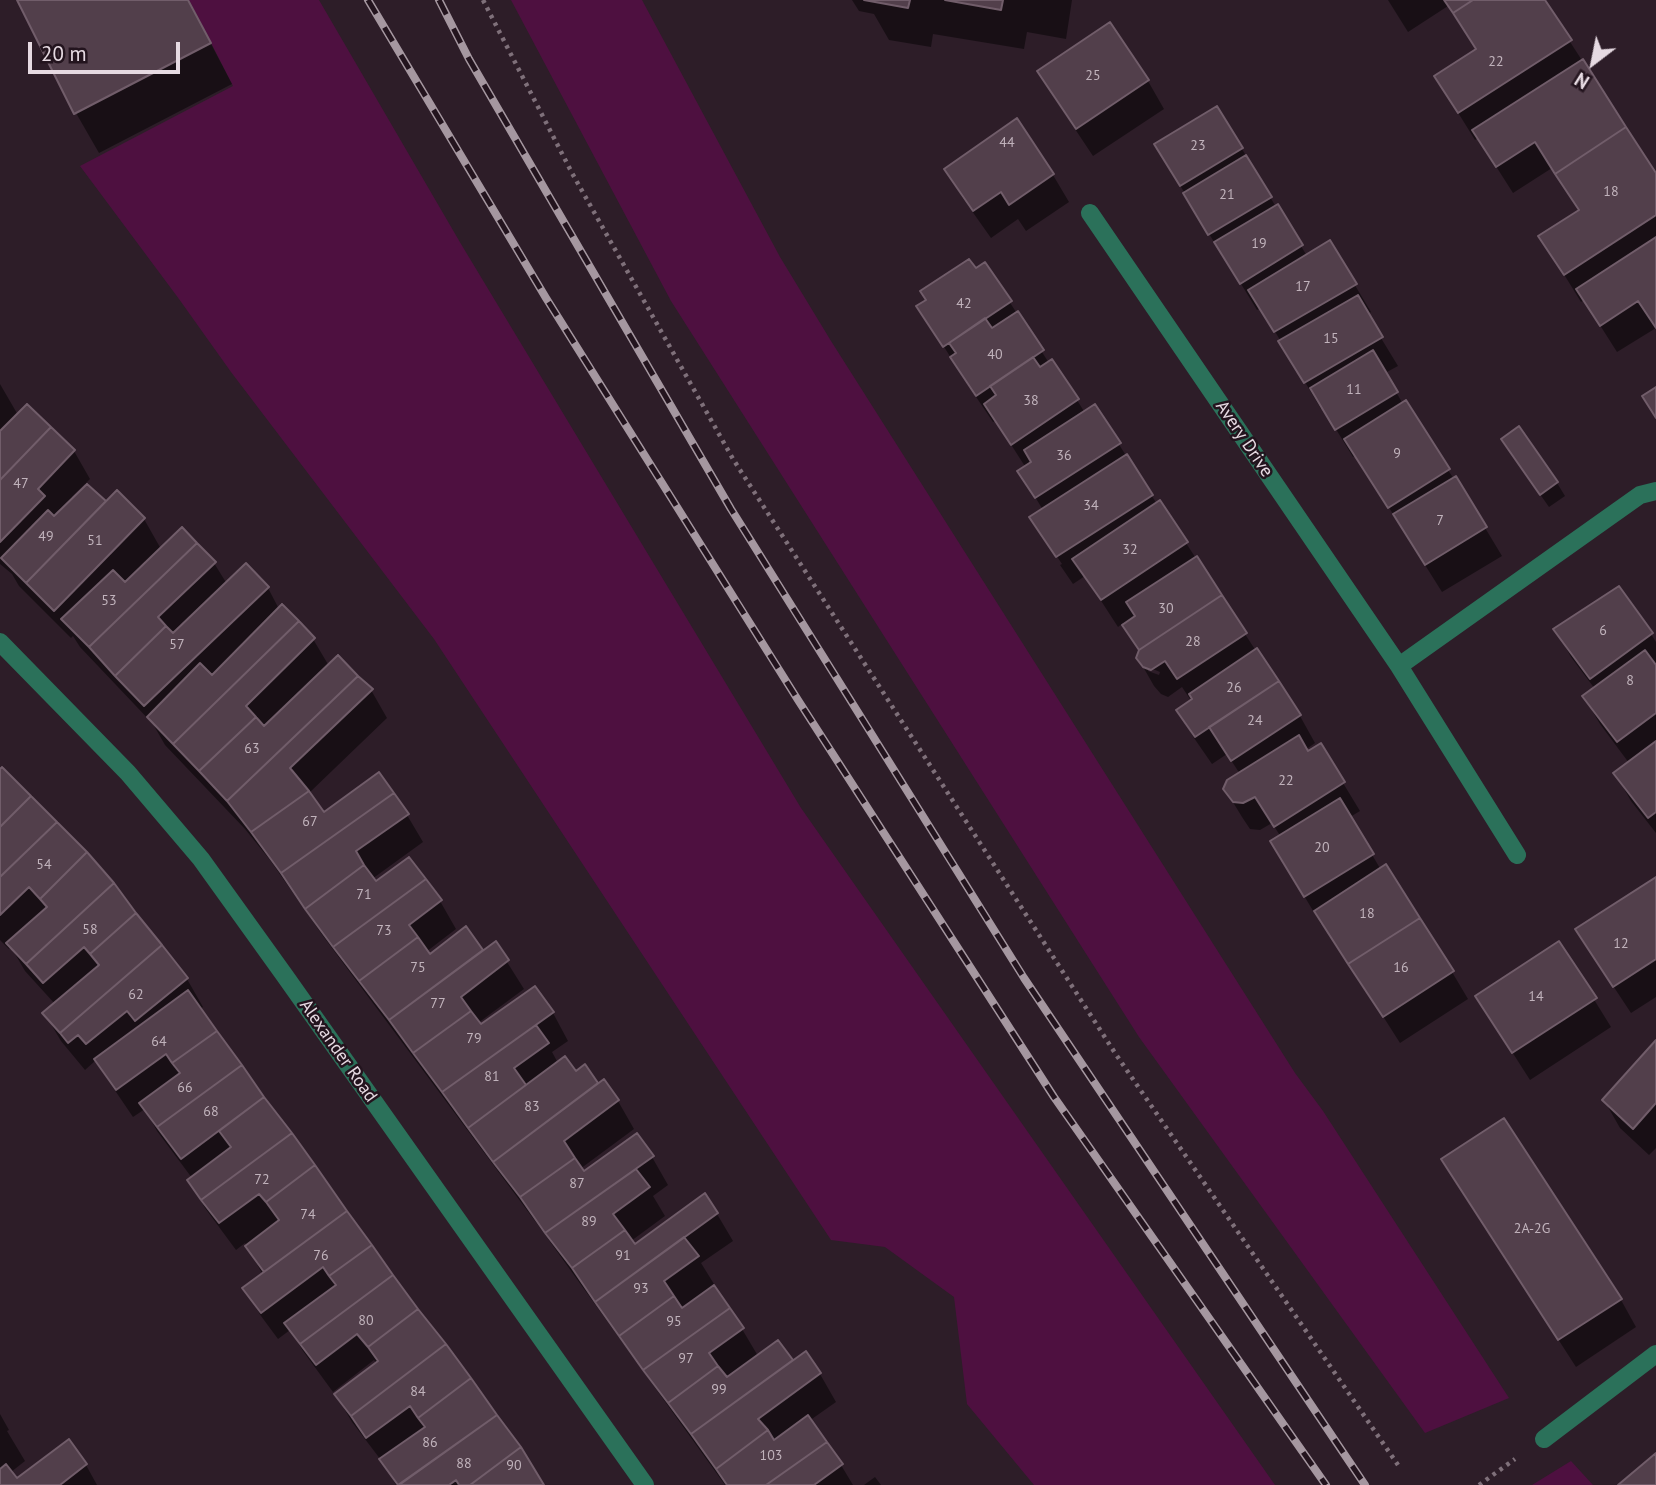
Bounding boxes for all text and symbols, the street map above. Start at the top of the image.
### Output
scale bar [32,28,184,72]
north arrow [1558,28,1628,98]
text: 20 m [41,40,87,67]
house number: 22 [1488,54,1504,70]
text: N [1570,67,1594,94]
house number: 25 [1085,68,1101,84]
house number: 44 [999,135,1015,151]
house number: 23 [1190,138,1206,154]
house number: 18 [1603,184,1619,200]
house number: 21 [1219,187,1235,203]
house number: 19 [1251,236,1267,252]
house number: 17 [1295,279,1311,295]
house number: 42 [956,296,972,312]
house number: 15 [1323,331,1339,347]
house number: 40 [987,347,1003,363]
house number: 11 [1346,382,1362,398]
house number: 38 [1023,393,1039,409]
street label: Avery Drive [1211,397,1277,481]
house number: 9 [1393,446,1401,462]
house number: 36 [1056,448,1072,464]
house number: 47 [13,476,29,492]
house number: 34 [1083,498,1099,514]
house number: 7 [1436,513,1444,529]
house number: 49 [38,529,54,545]
house number: 51 [87,533,103,549]
house number: 32 [1122,542,1138,558]
house number: 53 [101,593,117,609]
house number: 30 [1158,601,1174,617]
house number: 6 [1599,623,1607,639]
house number: 28 [1185,634,1201,650]
house number: 57 [169,637,185,653]
house number: 8 [1626,673,1634,689]
house number: 26 [1226,680,1242,696]
house number: 24 [1247,713,1263,729]
house number: 63 [244,741,260,757]
house number: 22 [1278,773,1294,789]
house number: 67 [302,814,318,830]
house number: 20 [1314,840,1330,856]
house number: 54 [36,857,52,873]
house number: 71 [356,887,372,903]
house number: 18 [1359,906,1375,922]
house number: 58 [82,922,98,938]
house number: 73 [376,923,392,939]
house number: 12 [1613,936,1629,952]
house number: 75 [410,960,426,976]
house number: 16 [1393,960,1409,976]
house number: 62 [128,987,144,1003]
house number: 14 [1528,989,1544,1005]
street label: Alexander Road [295,995,381,1107]
house number: 77 [430,996,446,1012]
house number: 79 [466,1031,482,1047]
house number: 64 [151,1034,167,1050]
house number: 81 [484,1069,500,1085]
house number: 66 [177,1080,193,1096]
house number: 83 [524,1099,540,1115]
house number: 68 [203,1104,219,1120]
house number: 72 [254,1172,270,1188]
house number: 87 [569,1176,585,1192]
house number: 74 [300,1207,316,1223]
house number: 89 [581,1214,597,1230]
house number: 2A-2G [1514,1221,1550,1237]
house number: 76 [313,1248,329,1264]
house number: 91 [615,1248,631,1264]
house number: 93 [633,1281,649,1297]
house number: 80 [358,1313,374,1329]
house number: 95 [666,1314,682,1330]
house number: 97 [678,1351,694,1367]
house number: 99 [711,1382,727,1398]
house number: 84 [410,1384,426,1400]
house number: 86 [422,1435,438,1451]
house number: 103 [760,1448,782,1464]
house number: 88 [456,1456,472,1472]
house number: 90 [506,1458,522,1474]

